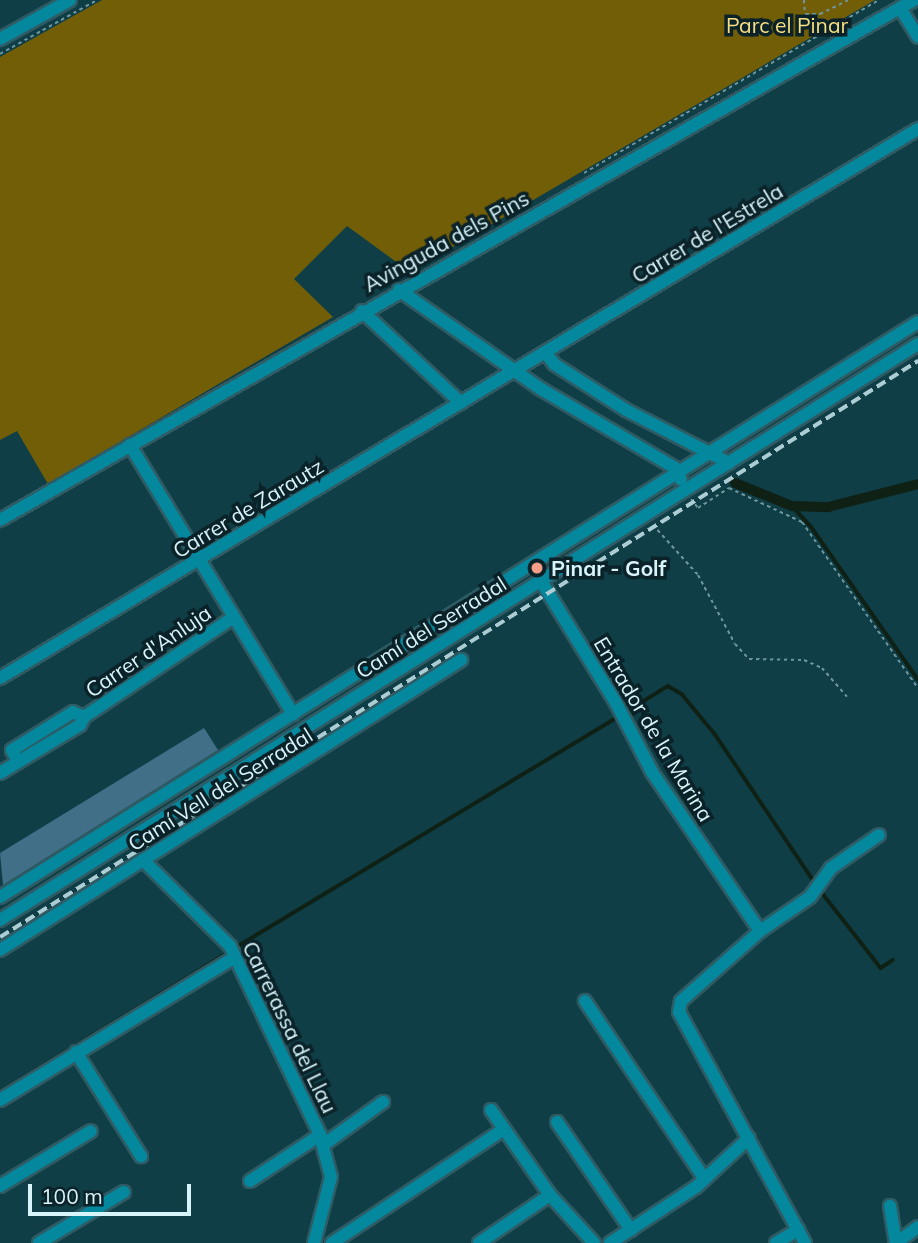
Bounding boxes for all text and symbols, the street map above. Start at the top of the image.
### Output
park label: Parc el Pinar [726,12,848,38]
street label: Carrer de l'Estrela [627,178,787,288]
street label: Avinguda dels Pins [359,185,533,297]
street label: Carrer de Zarautz [168,453,328,563]
place label: Pinar - Golf [551,555,666,581]
marker: Pinar - Golf [529,560,545,576]
street label: Camí del Serradal [351,571,511,683]
street label: Carrer d'Anluja [80,600,216,702]
street label: Entrador de la Marina [589,632,719,826]
street label: Camí Vell del Serradal [123,722,317,856]
street label: Carrerassa del Llau [238,937,342,1117]
scale bar [32,1170,194,1214]
text: 100 m [41,1183,103,1209]

